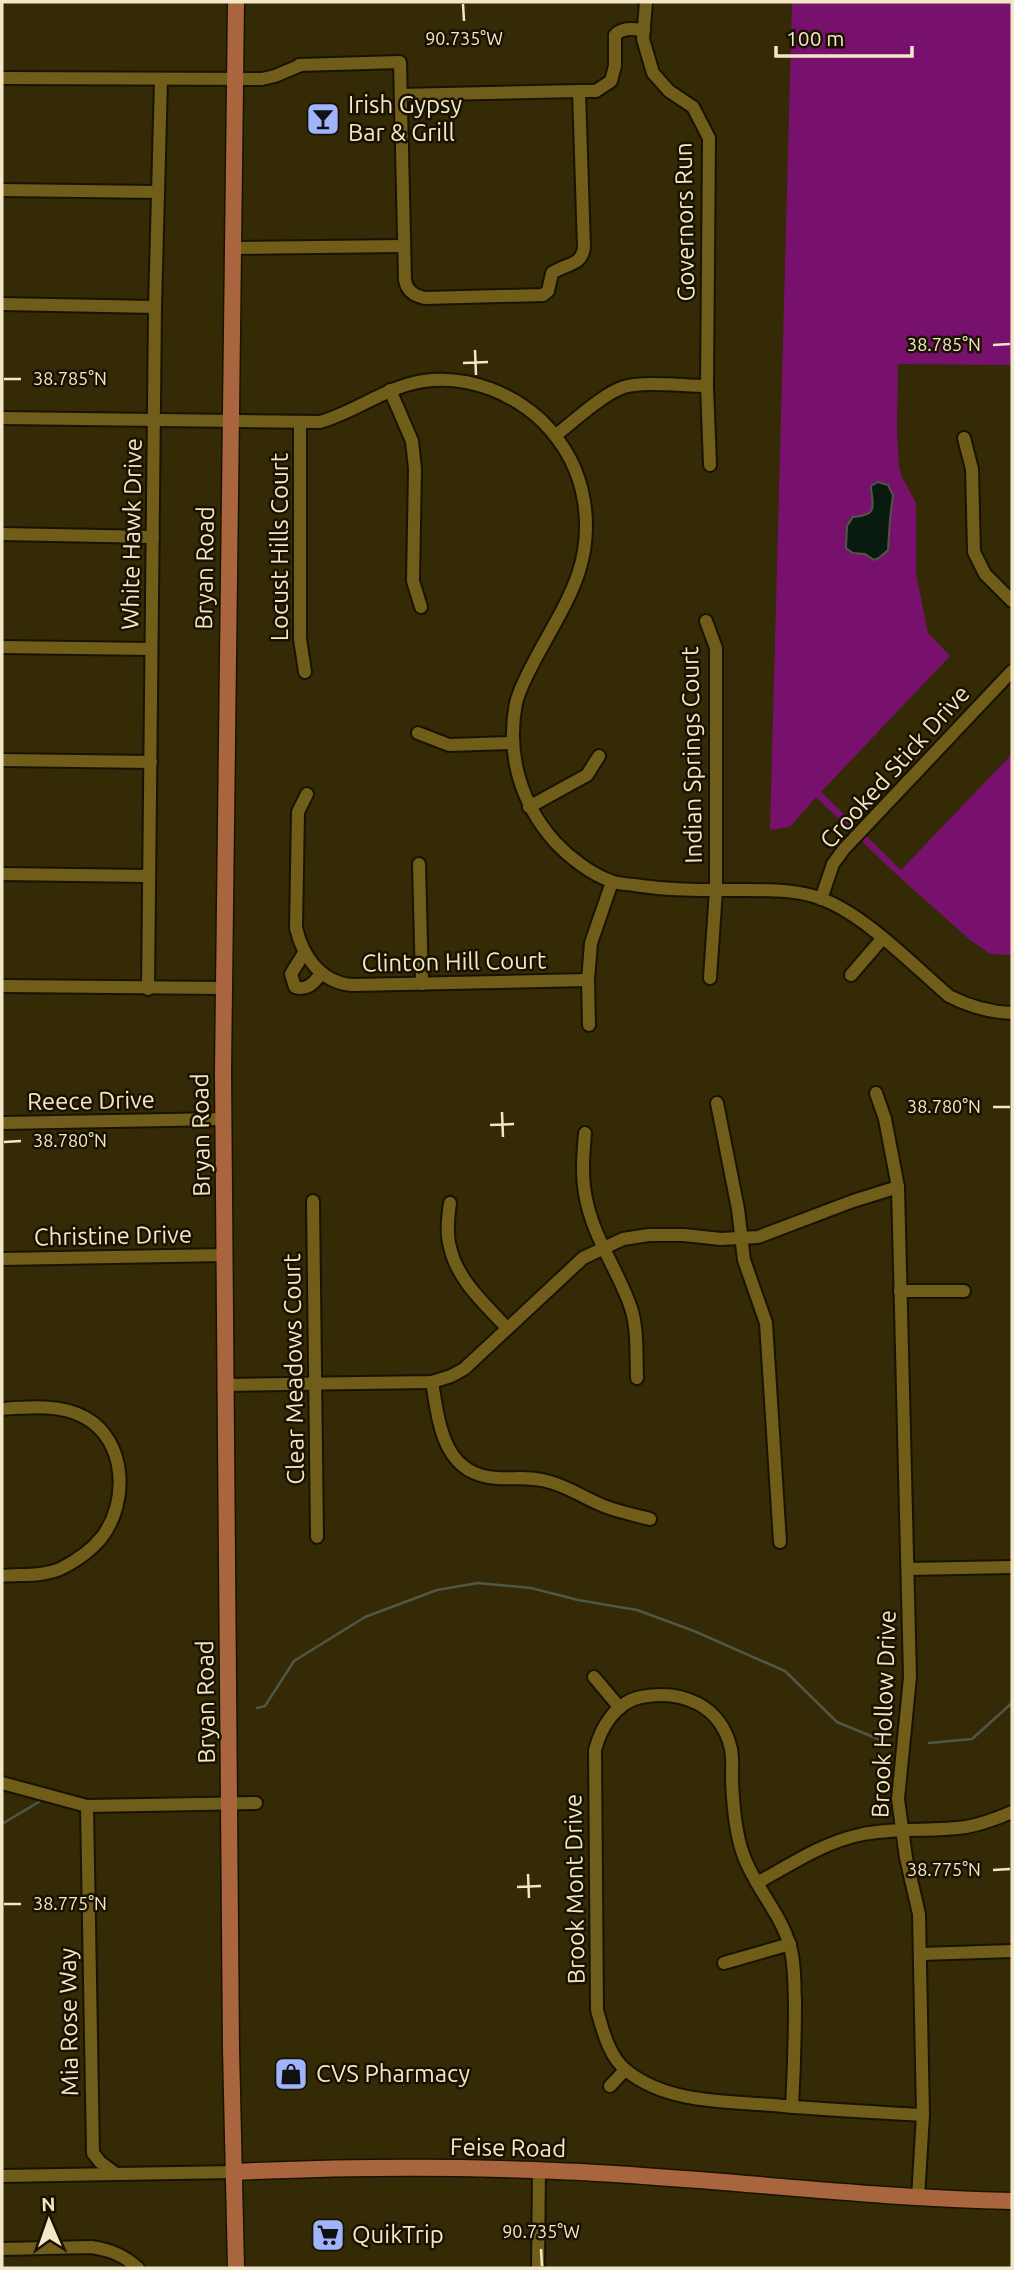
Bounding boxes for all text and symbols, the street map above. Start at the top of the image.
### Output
scale bar [776,14,912,58]
text: 100 m [786,26,844,50]
text: 90.735°W [425,28,503,48]
place label: Irish Gypsy Bar & Grill [348,91,462,146]
bar icon: Irish Gypsy Bar & Grill [304,100,342,138]
street label: Governors Run [670,142,699,302]
text: 38.785°N [907,334,981,354]
text: 38.785°N [33,368,107,388]
street label: White Hawk Drive [116,438,147,630]
street label: Locust Hills Court [266,452,293,641]
street label: Bryan Road [190,506,219,630]
street label: Indian Springs Court [676,646,707,864]
street label: Crooked Stick Drive [814,680,975,854]
street label: Clinton Hill Court [361,946,547,977]
street label: Bryan Road [186,1073,215,1197]
street label: Reece Drive [27,1086,155,1115]
text: 38.780°N [907,1096,981,1116]
text: 38.780°N [33,1130,107,1150]
street label: Christine Drive [34,1221,192,1250]
street label: Clear Meadows Court [278,1253,309,1485]
street label: Brook Hollow Drive [866,1609,901,1819]
street label: Bryan Road [191,1640,220,1764]
street label: Brook Mont Drive [559,1794,590,1984]
text: 38.775°N [907,1859,981,1879]
text: 38.775°N [33,1893,107,1913]
street label: Mia Rose Way [54,1947,83,2096]
shop icon: CVS Pharmacy [272,2055,310,2093]
place label: CVS Pharmacy [316,2060,470,2087]
street label: Feise Road [450,2133,566,2162]
north arrow [14,2186,84,2256]
text: N [41,2193,56,2215]
supermarket icon: QuikTrip [309,2216,347,2254]
place label: QuikTrip [352,2221,444,2248]
text: 90.735°W [502,2221,580,2241]

